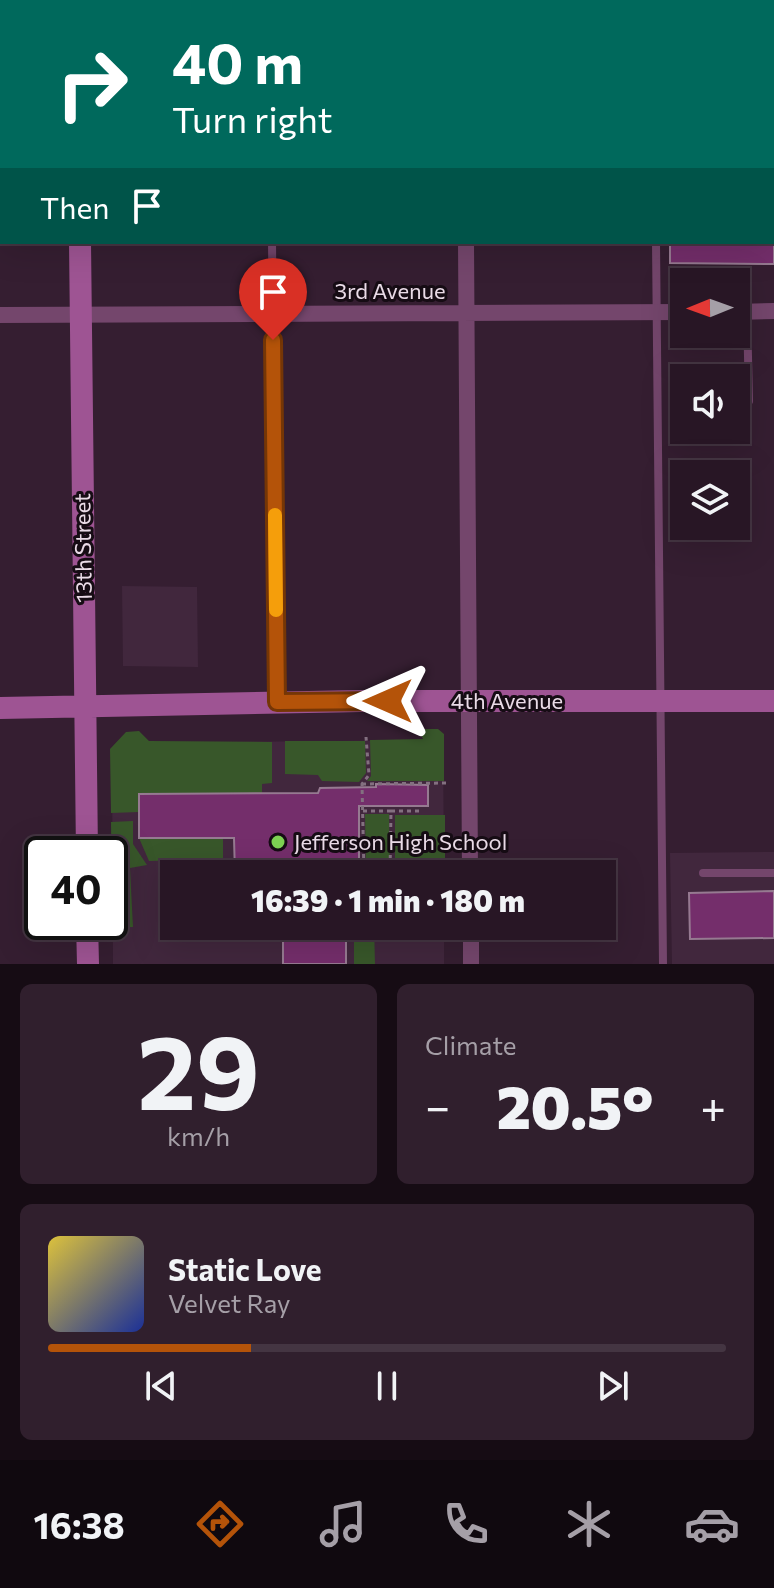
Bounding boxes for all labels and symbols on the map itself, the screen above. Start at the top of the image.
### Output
pin [239,258,307,340]
north arrow [670,268,750,348]
street label: 3rd Avenue [334,277,446,304]
street label: 13th Street [68,493,97,603]
position arrow [346,659,430,743]
street label: 4th Avenue [451,687,563,714]
place label: Jefferson High School [294,828,507,855]
marker: Jefferson High School [269,833,287,851]
speed limit sign: 40 [24,836,128,940]

